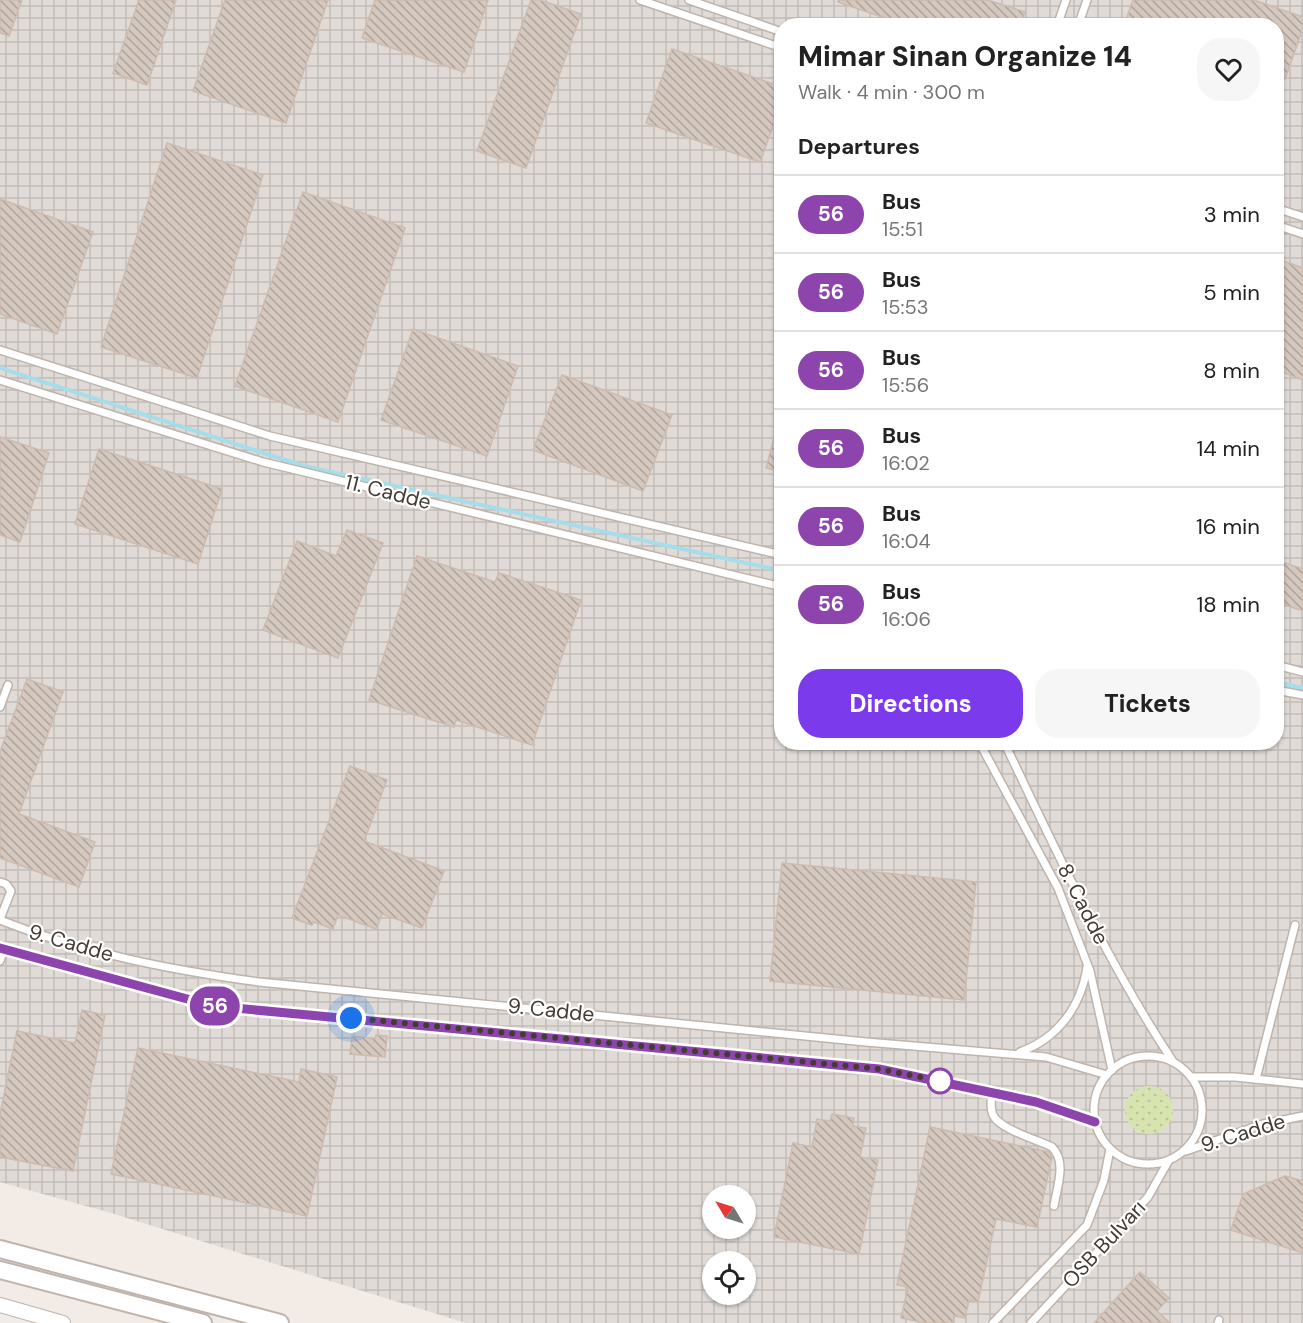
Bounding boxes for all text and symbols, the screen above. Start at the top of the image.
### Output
text: Mimar Sinan Organize 14 [798,38,1132,75]
button: heart [1197,38,1260,101]
text: Walk · 4 min · 300 m [798,79,985,105]
text: Departures [798,132,920,161]
text: Bus [882,187,921,216]
text: 56 [818,200,844,228]
text: 3 min [1204,200,1260,229]
text: 15:51 [882,216,923,242]
text: Bus [882,265,921,294]
text: 56 [818,278,844,306]
text: 5 min [1203,278,1260,307]
text: 15:53 [882,294,929,320]
text: Bus [882,343,921,372]
text: 56 [818,356,844,384]
text: 8 min [1203,356,1260,385]
text: 15:56 [882,372,929,398]
text: Bus [882,421,921,450]
text: 56 [818,434,844,462]
text: 14 min [1196,434,1260,463]
text: 16:02 [882,450,930,476]
street label: 11. Cadde [342,468,434,516]
text: Bus [882,499,921,528]
text: 56 [818,512,844,540]
text: 16 min [1196,512,1260,541]
text: 16:04 [882,528,931,554]
text: Bus [882,577,921,606]
text: 56 [818,590,844,618]
text: 18 min [1196,590,1260,619]
text: 16:06 [882,606,931,632]
button: Directions [798,669,1023,738]
button: Tickets [1035,669,1260,738]
street label: 8. Cadde [1051,859,1115,949]
street label: 9. Cadde [25,918,117,968]
line badge: 56 [188,986,242,1026]
text: 56 [202,992,228,1020]
street label: 9. Cadde [506,992,596,1028]
your location [336,1003,366,1033]
unlabelled marker [927,1068,953,1094]
street label: 9. Cadde [1197,1107,1289,1159]
north arrow [702,1185,756,1239]
map controls [702,1185,756,1305]
street label: OSB Bulvarı [1056,1194,1152,1294]
button: locate [702,1251,756,1305]

